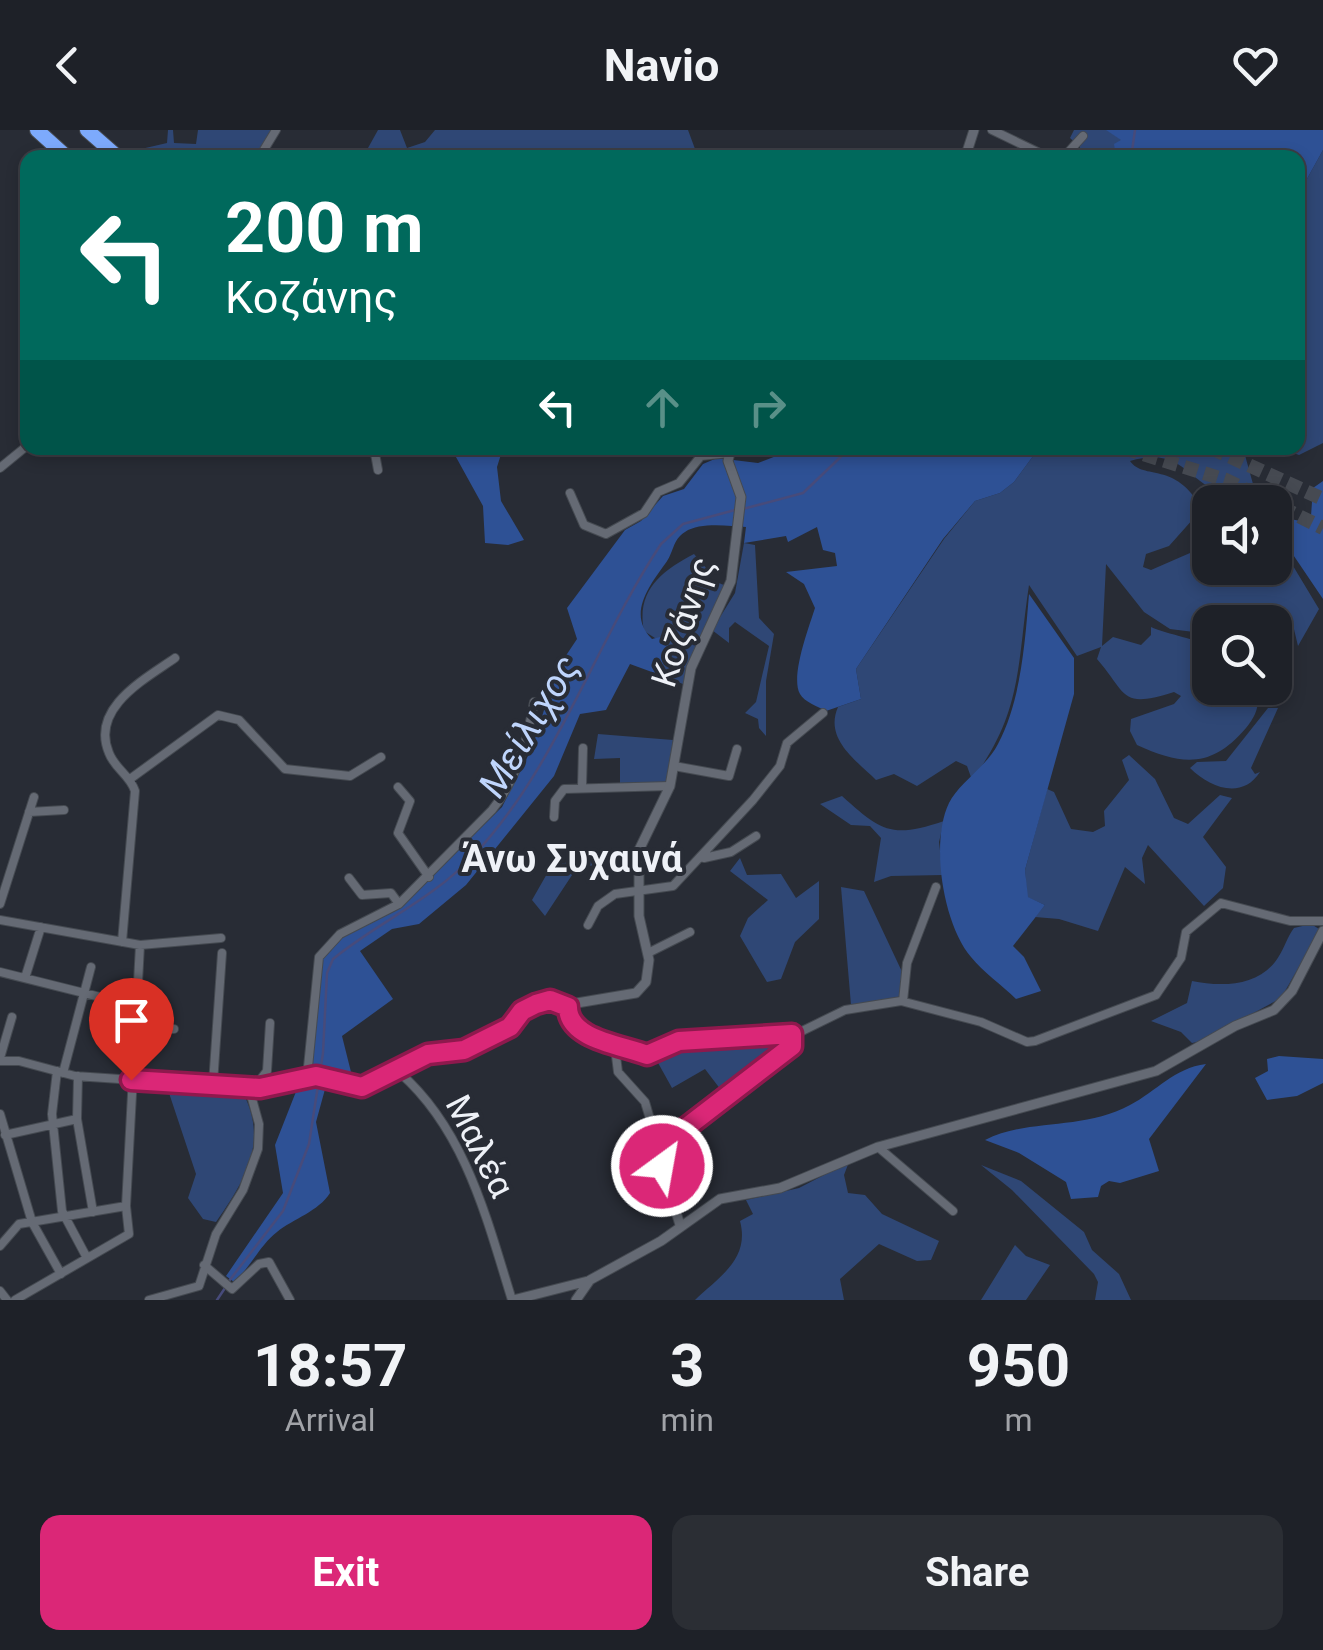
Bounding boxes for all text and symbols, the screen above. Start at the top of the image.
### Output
icon: back [40,38,95,93]
icon: heart [1228,38,1283,93]
text: Navio [604,39,719,92]
text: 200 m [225,187,424,269]
icon: left [60,190,190,320]
text: Κοζάνης [225,271,398,324]
icon: left [530,380,585,435]
icon: ahead [635,380,690,435]
icon: right [740,380,795,435]
map controls [1192,485,1292,705]
button: sound [1192,485,1292,585]
street label: Κοζάνης [643,552,724,692]
button: search [1192,605,1292,705]
water label: Μείλιχος [470,647,588,805]
district label: Άνω Συχαινά [462,837,683,881]
pin [89,978,174,1081]
icon: arrive [104,993,159,1048]
street label: Μαλέα [437,1089,523,1204]
position arrow [610,1114,714,1218]
text: 18:57 [253,1330,408,1401]
text: 3 [670,1330,704,1401]
text: 950 [967,1330,1070,1401]
text: Arrival [285,1401,376,1439]
text: min [660,1401,714,1439]
text: m [1004,1401,1032,1439]
button: Exit [40,1515,652,1630]
button: Share [672,1515,1283,1630]

